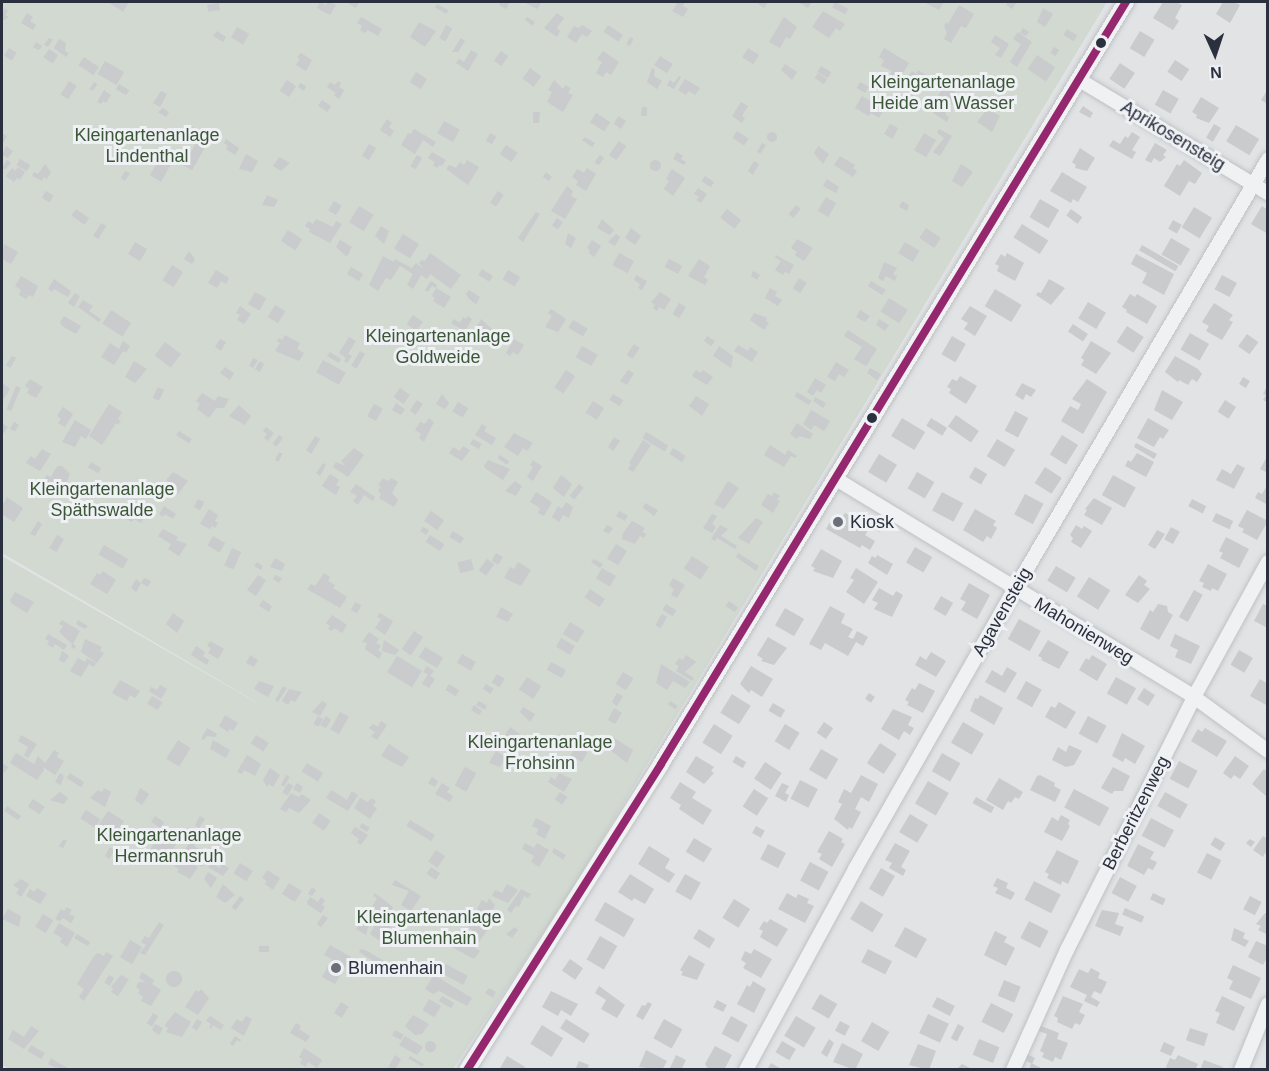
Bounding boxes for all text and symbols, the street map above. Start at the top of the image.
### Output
north arrow [1185,24,1245,84]
unlabelled marker [1095,37,1107,49]
text: N [1210,64,1222,81]
park label: Kleingartenanlage Heide am Wasser [870,72,1016,115]
street label: Aprikosensteig [1117,96,1229,176]
park label: Kleingartenanlage Lindenthal [74,125,220,168]
park label: Kleingartenanlage Goldweide [365,326,511,368]
unlabelled marker [866,412,878,424]
park label: Kleingartenanlage Späthswalde [29,479,175,522]
place label: Kiosk [850,511,894,533]
marker: Kiosk [831,515,845,529]
street label: Agavensteig [968,564,1036,660]
street label: Mahonienweg [1030,593,1138,669]
park label: Kleingartenanlage Frohsinn [467,732,613,774]
street label: Berberitzenweg [1098,752,1174,874]
park label: Kleingartenanlage Hermannsruh [96,825,242,868]
park label: Kleingartenanlage Blumenhain [356,907,502,950]
place label: Blumenhain [348,957,443,979]
marker: Blumenhain [329,961,343,975]

